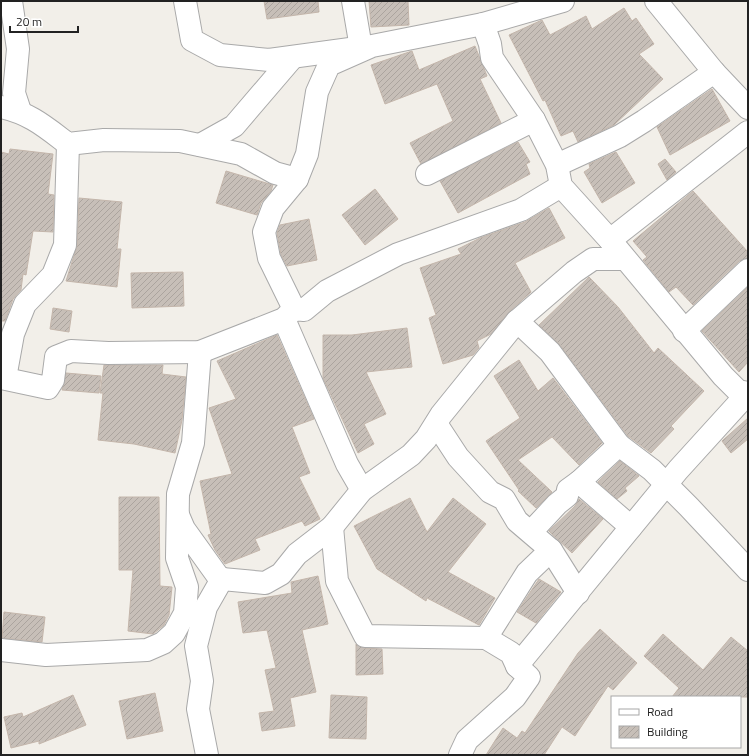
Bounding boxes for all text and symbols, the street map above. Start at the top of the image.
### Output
scale bar [10,8,78,34]
text: 20 m [16,12,42,31]
legend [611,696,741,748]
text: Road [647,702,673,721]
text: Building [647,722,688,741]

